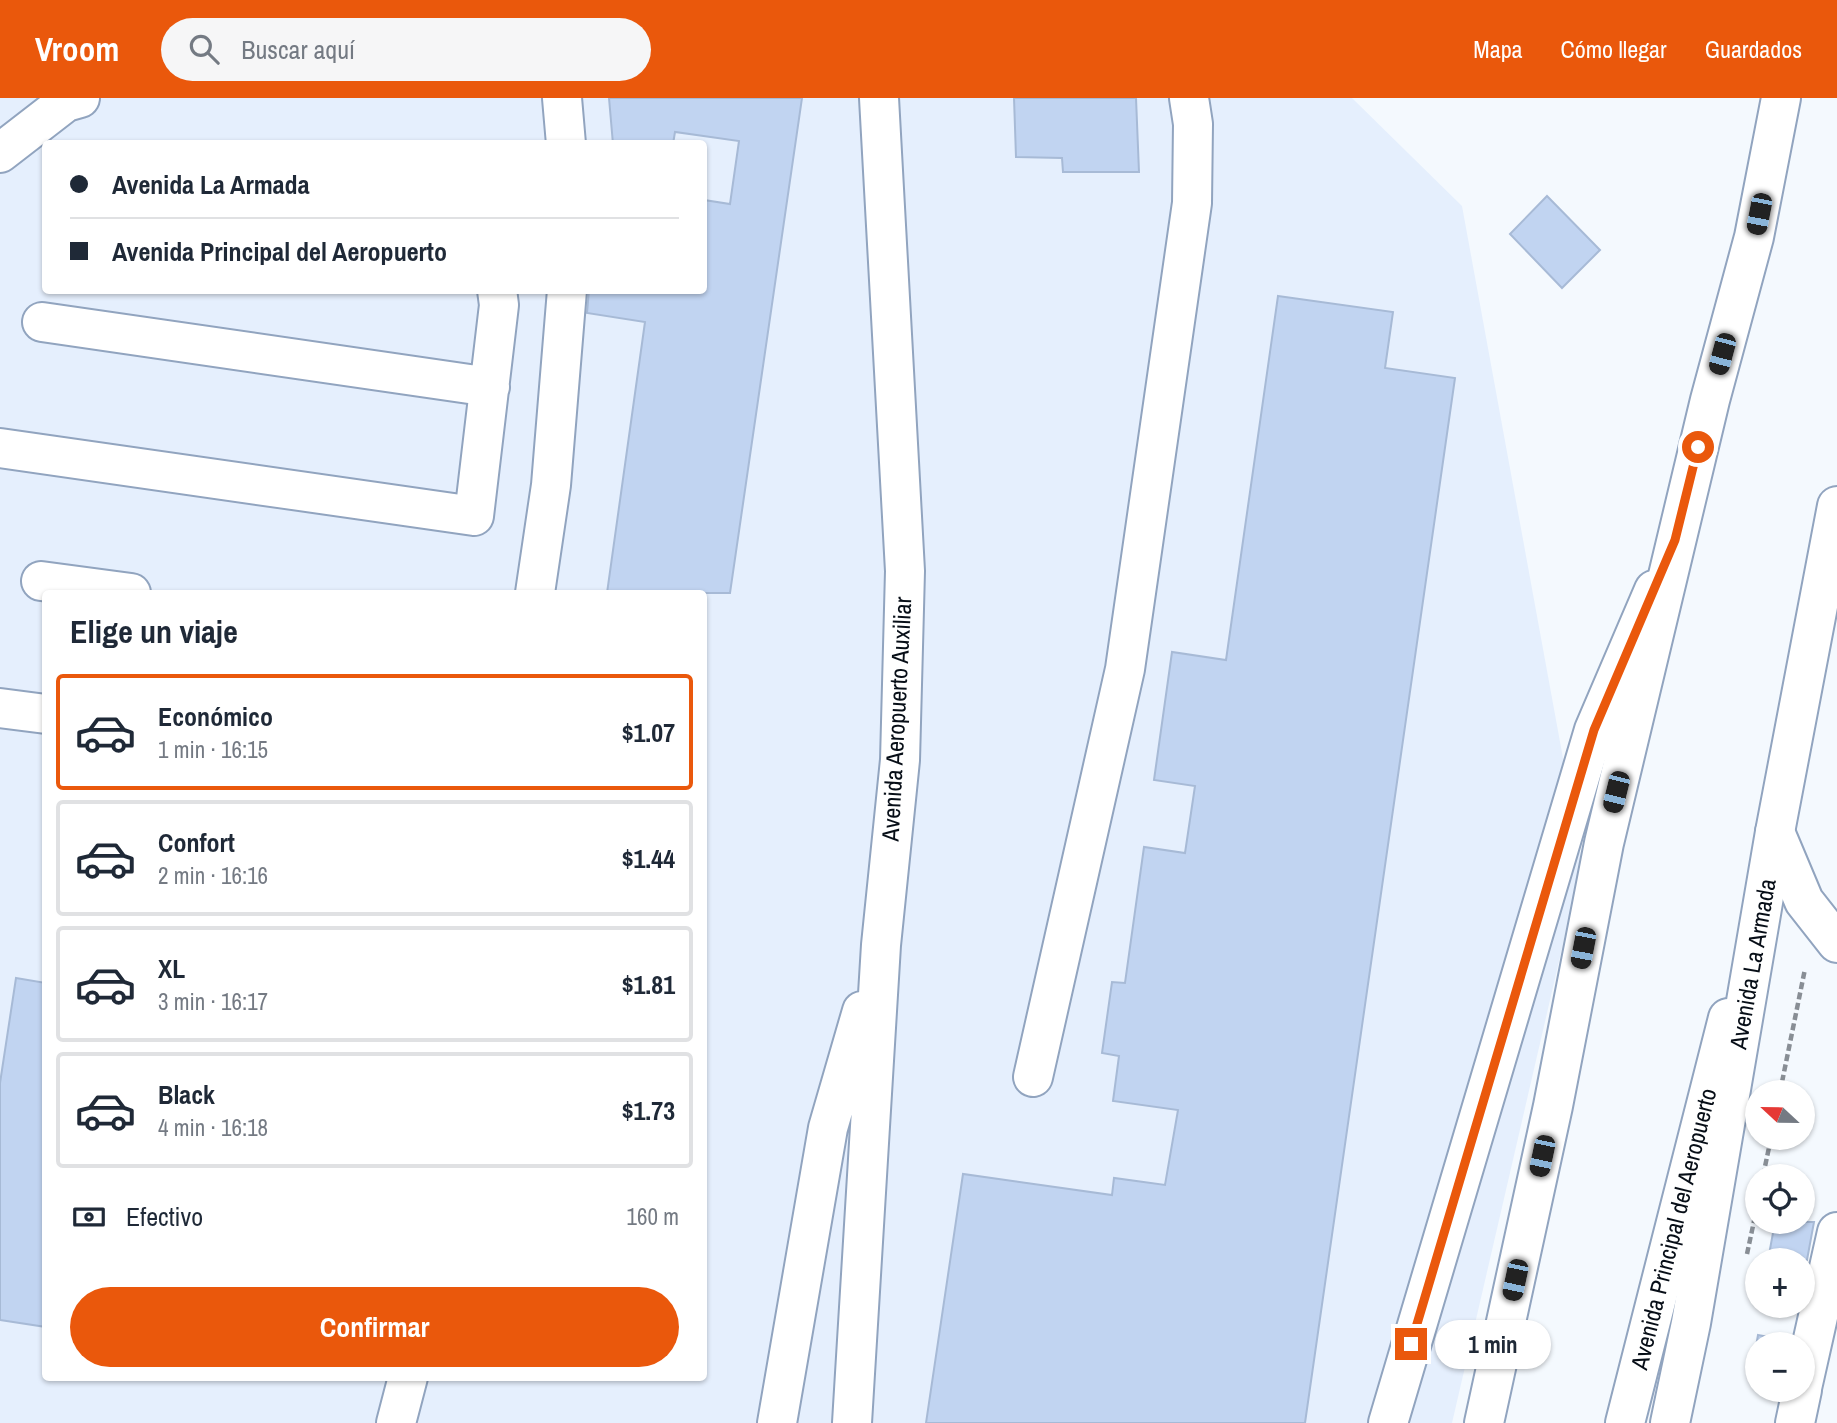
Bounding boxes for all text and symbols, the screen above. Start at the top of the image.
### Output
search box [161,18,651,81]
text: Vroom [35,27,119,71]
icon: search [185,30,223,68]
text: Buscar aquí [241,32,355,67]
text: Mapa [1473,33,1523,65]
text: Cómo llegar [1561,33,1667,65]
text: Guardados [1705,33,1802,65]
text: Avenida La Armada [112,167,310,202]
car [1745,191,1774,237]
text: Avenida Principal del Aeropuerto [112,234,447,269]
car [1707,331,1738,377]
route start [1682,431,1714,463]
street label: Avenida Aeropuerto Auxiliar [874,595,918,843]
text: Elige un viaje [70,610,238,653]
text: Económico [158,699,273,734]
icon: car [74,701,137,764]
text: $1.07 [622,715,675,750]
text: 1 min · 16:15 [158,734,268,765]
car [1601,769,1632,815]
text: Confort [158,825,235,860]
icon: car [74,827,137,890]
text: $1.44 [622,841,675,876]
text: 2 min · 16:16 [158,860,268,891]
street label: Avenida La Armada [1721,876,1783,1053]
car [1569,925,1598,971]
text: XL [158,951,185,986]
icon: car [74,953,137,1016]
text: $1.81 [622,967,675,1002]
text: 3 min · 16:17 [158,986,268,1017]
text: Black [158,1077,215,1112]
icon: car [74,1079,137,1142]
north arrow [1745,1080,1815,1150]
map controls [1745,1080,1815,1402]
street label: Avenida Principal del Aeropuerto [1622,1085,1723,1374]
text: $1.73 [622,1093,675,1128]
text: 4 min · 16:18 [158,1112,268,1143]
car [1528,1133,1557,1179]
button: locate [1745,1164,1815,1234]
icon: cash [70,1198,108,1236]
text: Efectivo [126,1199,203,1234]
text: 160 m [627,1201,679,1232]
button: + [1745,1248,1815,1318]
car [1501,1257,1530,1303]
button: Confirmar [70,1287,679,1367]
callout: 1 min [1436,1320,1551,1368]
route end [1395,1328,1427,1360]
text: 1 min [1468,1329,1518,1360]
button: − [1745,1332,1815,1402]

